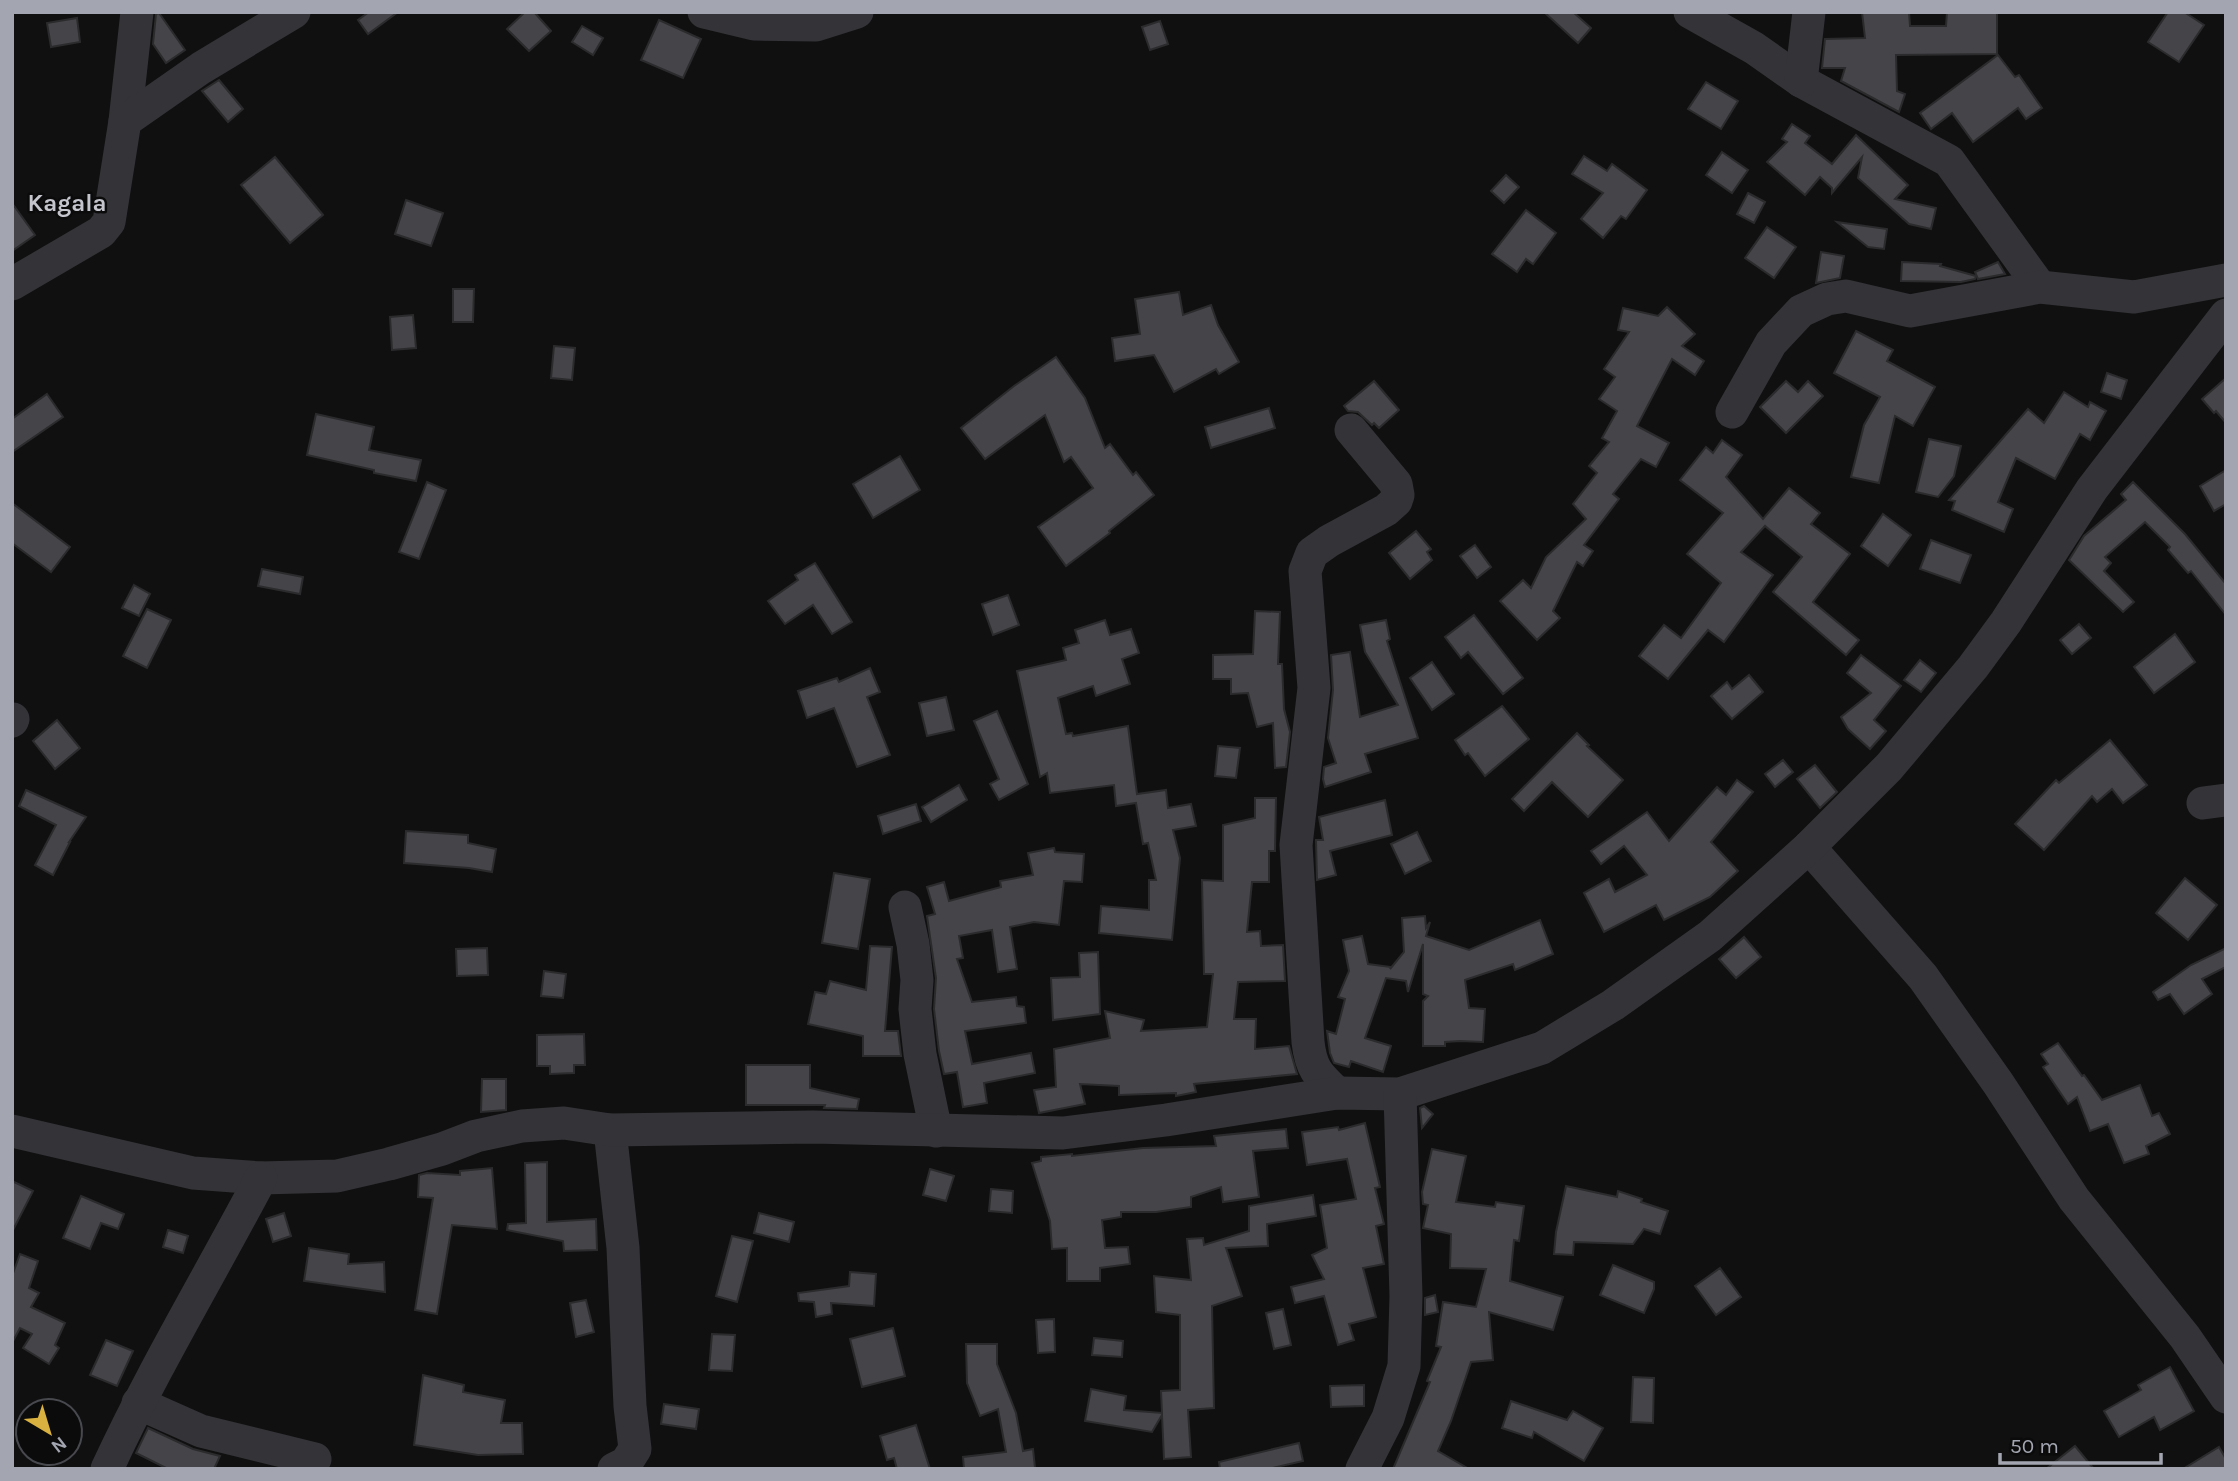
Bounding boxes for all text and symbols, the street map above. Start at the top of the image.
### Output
district label: Kagala [27,189,107,217]
north arrow [14,1397,84,1467]
scale bar [2000,1422,2161,1466]
text: N [47,1432,71,1457]
text: 50 m [2010,1434,2059,1458]

